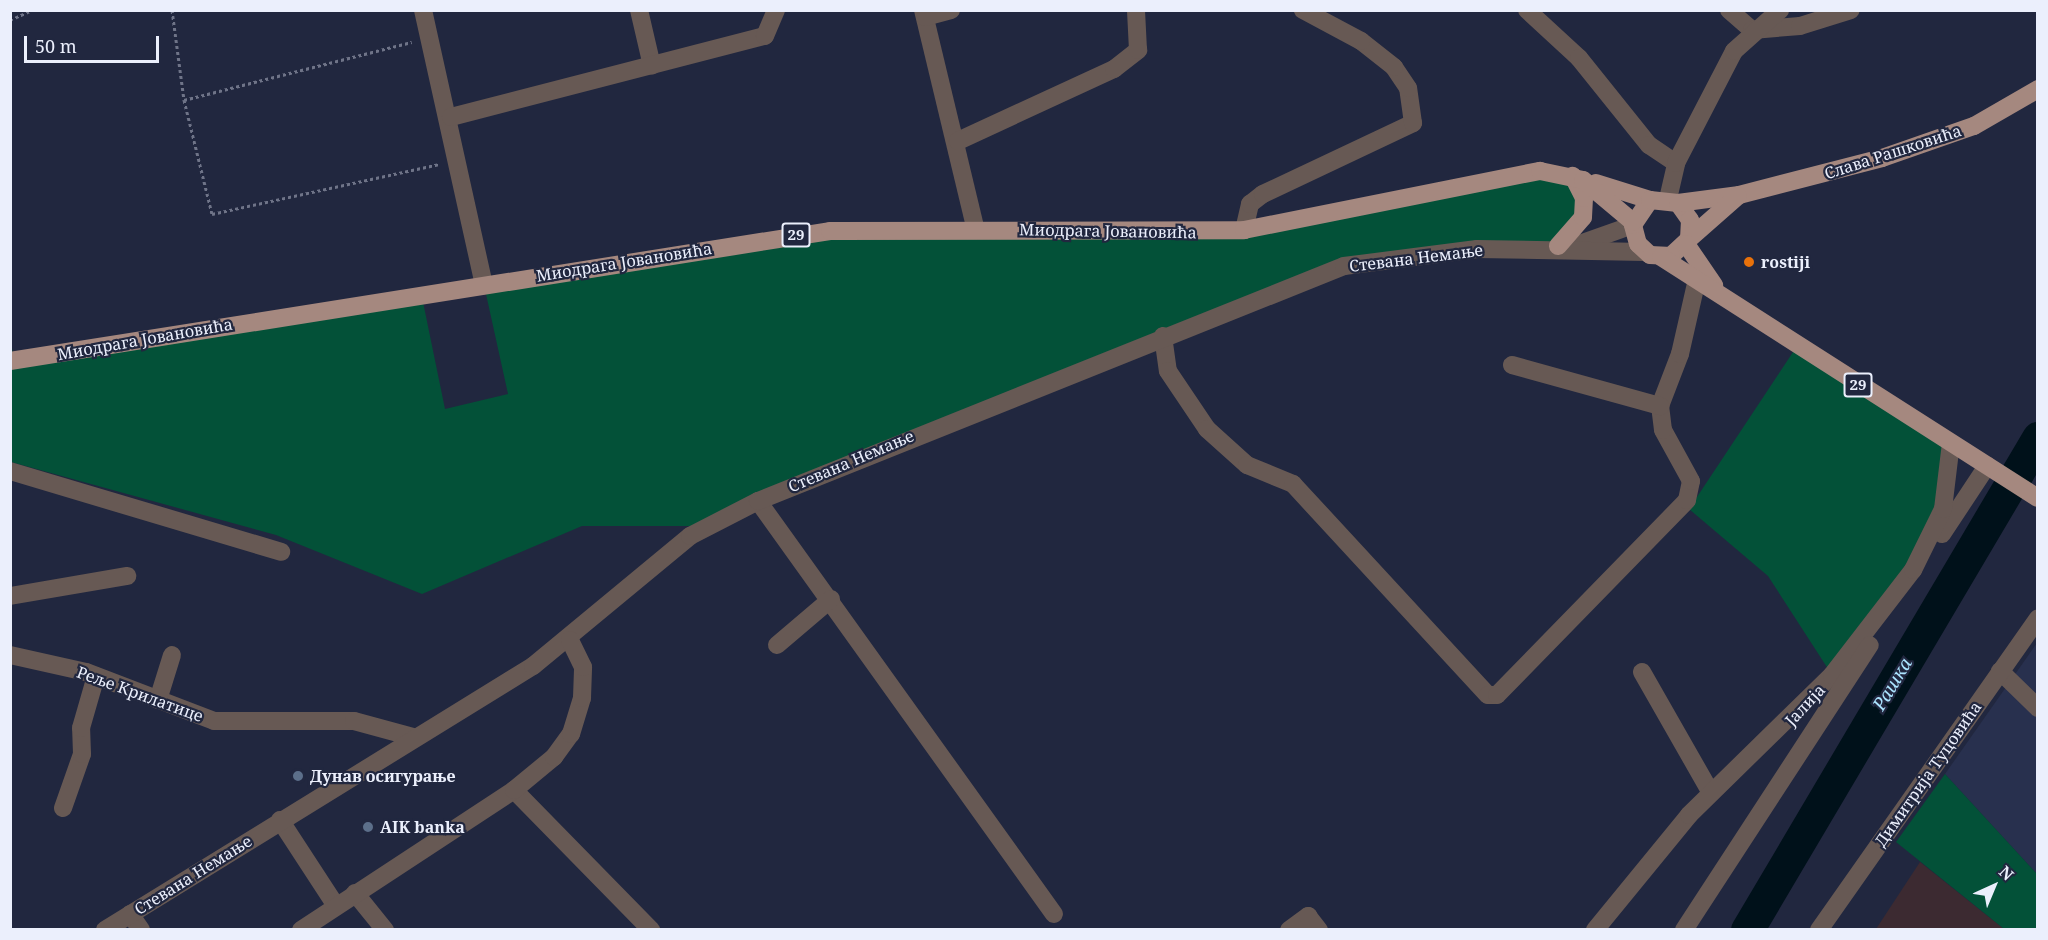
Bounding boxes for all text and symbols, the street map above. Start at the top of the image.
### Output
scale bar [27,24,162,62]
text: 50 m [35,34,77,58]
street label: Слава Рашковића [1822,121,1964,183]
street label: Миодрага Јовановића [1019,220,1197,242]
road number: 29 [781,223,811,247]
street label: Миодрага Јовановића [535,239,713,285]
street label: Стевана Немање [1348,240,1484,276]
place label: rostiji [1761,252,1810,272]
marker: rostiji [1742,255,1756,269]
street label: Миодрага Јовановића [56,314,234,364]
road number: 29 [1843,373,1873,397]
street label: Стевана Немање [785,426,917,496]
water label: Рашка [1868,654,1916,714]
street label: Реље Крилатице [74,662,206,726]
street label: Јалија [1781,680,1829,730]
street label: Димитрија Туцовића [1871,698,1985,850]
place label: Дунав осигурање [310,766,455,786]
marker: Дунав осигурање [291,769,305,783]
place label: AIK banka [380,817,465,837]
marker: AIK banka [361,820,375,834]
street label: Стевана Немање [131,831,255,919]
north arrow [1964,856,2024,916]
text: N [1994,861,2019,885]

